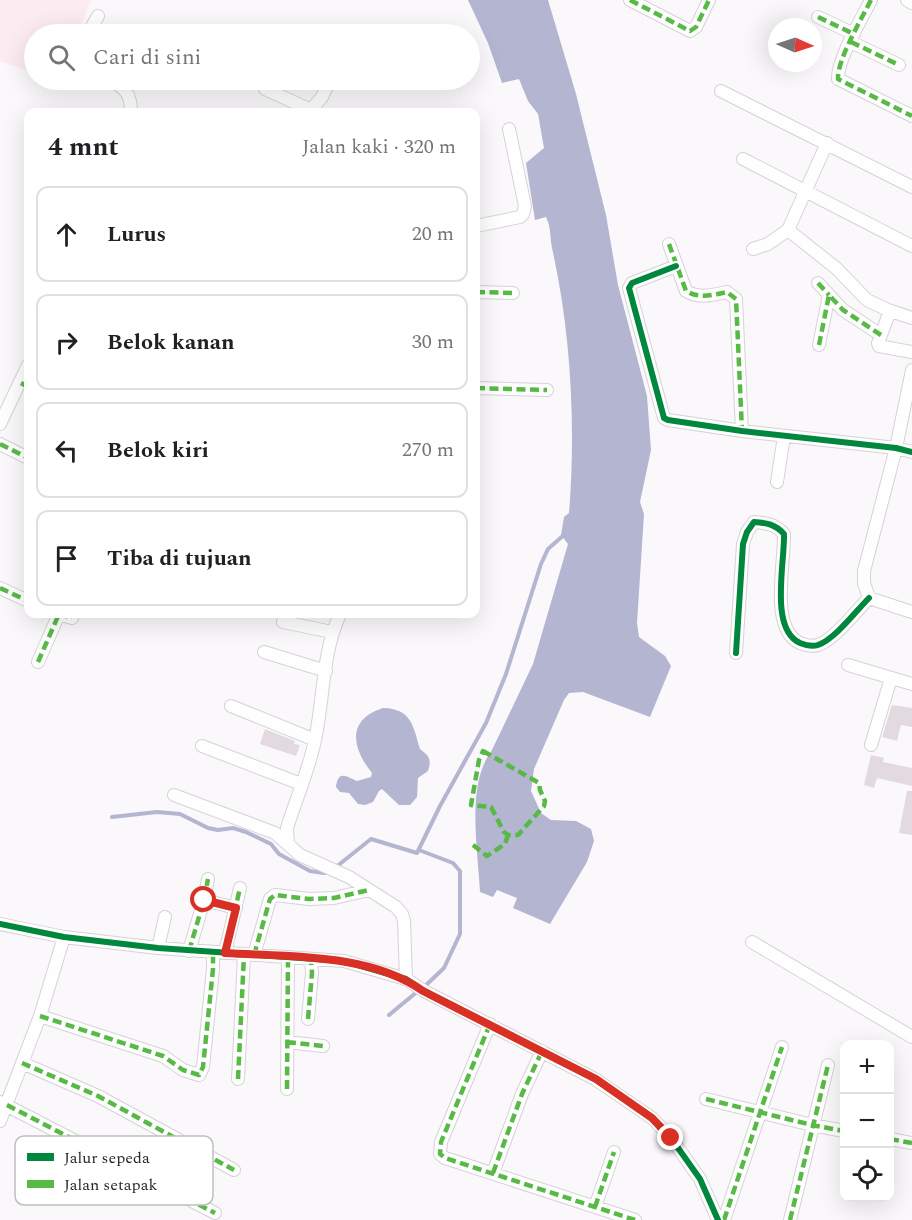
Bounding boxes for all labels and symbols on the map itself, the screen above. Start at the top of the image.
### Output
north arrow [768,18,822,72]
route start [190,886,216,912]
route end [657,1124,683,1150]
legend [15,1136,213,1205]
text: Jalur sepeda [64,1146,150,1170]
text: Jalan setapak [64,1173,157,1197]

